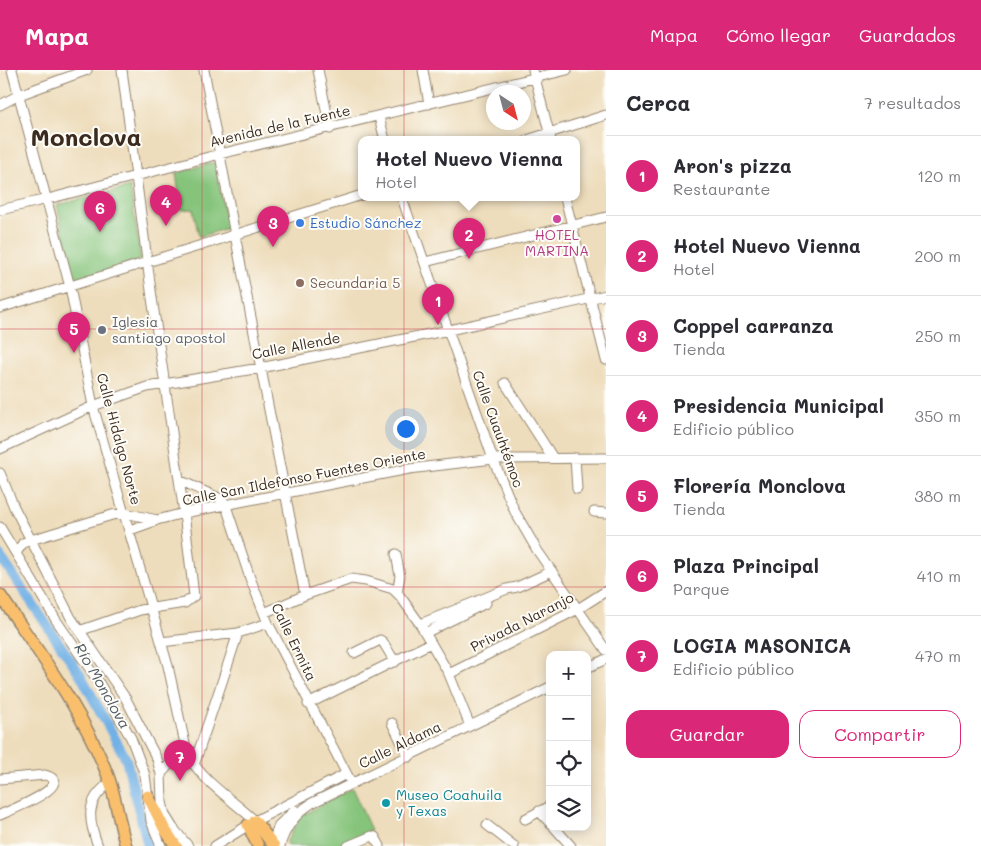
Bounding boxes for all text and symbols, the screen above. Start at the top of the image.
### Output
text: Mapa [25,20,89,51]
text: Mapa [650,23,698,47]
text: Cómo llegar [726,23,831,47]
text: Guardados [859,23,956,47]
north arrow [486,85,531,130]
text: Cerca [626,89,691,116]
text: 7 resultados [864,92,961,113]
street label: Avenida de la Fuente [208,100,352,151]
district label: Monclova [31,121,141,152]
popup [358,136,580,201]
text: Hotel Nuevo Vienna [375,146,563,171]
text: Aron's pizza [673,153,792,178]
text: 1 [638,165,646,186]
text: 120 m [917,165,961,186]
text: Hotel [375,171,417,192]
text: Restaurante [673,178,771,199]
pin: 4 [150,185,182,226]
pin: 6 [84,191,116,232]
pin: 3 [257,206,289,247]
place label: Estudio Sánchez [310,213,422,232]
marker: HOTEL MARTINA [551,213,563,225]
marker: Estudio Sánchez [294,217,306,229]
pin: 2 [453,218,485,259]
place label: HOTEL MARTINA [525,225,589,260]
text: Hotel Nuevo Vienna [673,233,861,258]
text: 2 [638,245,646,266]
text: 200 m [914,245,961,266]
text: Hotel [673,258,715,279]
place label: Secundaria 5 [310,273,400,292]
marker: Secundaria 5 [294,277,306,289]
pin: 1 [422,284,454,325]
pin: 5 [58,312,90,353]
place label: Iglesia santiago apostol [112,312,226,347]
text: Coppel carranza [673,313,834,338]
marker: Iglesia santiago apostol [96,324,108,336]
text: 3 [637,325,647,346]
text: 250 m [915,325,961,346]
street label: Calle Allende [250,328,342,363]
text: Tienda [673,338,726,359]
street label: Calle Cuauhtémoc [468,368,528,490]
street label: Calle Hidalgo Norte [93,371,146,507]
text: Presidencia Municipal [673,393,884,418]
text: 4 [637,405,647,426]
text: 350 m [915,405,961,426]
your location [393,416,419,442]
text: Edificio público [673,418,794,439]
street label: Calle San Ildefonso Fuentes Oriente [181,444,427,509]
text: Florería Monclova [673,473,846,498]
text: 5 [637,485,647,506]
text: 380 m [914,485,961,506]
text: Tienda [673,498,726,519]
text: Plaza Principal [673,553,819,578]
text: 6 [637,565,647,586]
text: 410 m [917,565,961,586]
text: Parque [673,578,730,599]
street label: Privada Naranjo [467,587,577,656]
street label: Calle Ermita [267,600,321,684]
text: LOGIA MASONICA [673,633,851,658]
water label: Río Monclova [70,639,136,732]
text: 7 [638,645,646,666]
text: 470 m [915,645,961,666]
map controls [546,651,591,831]
button: + [546,651,591,696]
text: Edificio público [673,658,794,679]
button: − [546,696,591,741]
button: Guardar [626,710,789,758]
button: Compartir [799,710,961,758]
street label: Calle Aldama [355,716,444,773]
pin: 7 [164,740,196,781]
button: locate [546,741,591,786]
place label: Museo Coahuila y Texas [396,785,502,820]
button: layers [546,786,591,831]
marker: Museo Coahuila y Texas [380,797,392,809]

